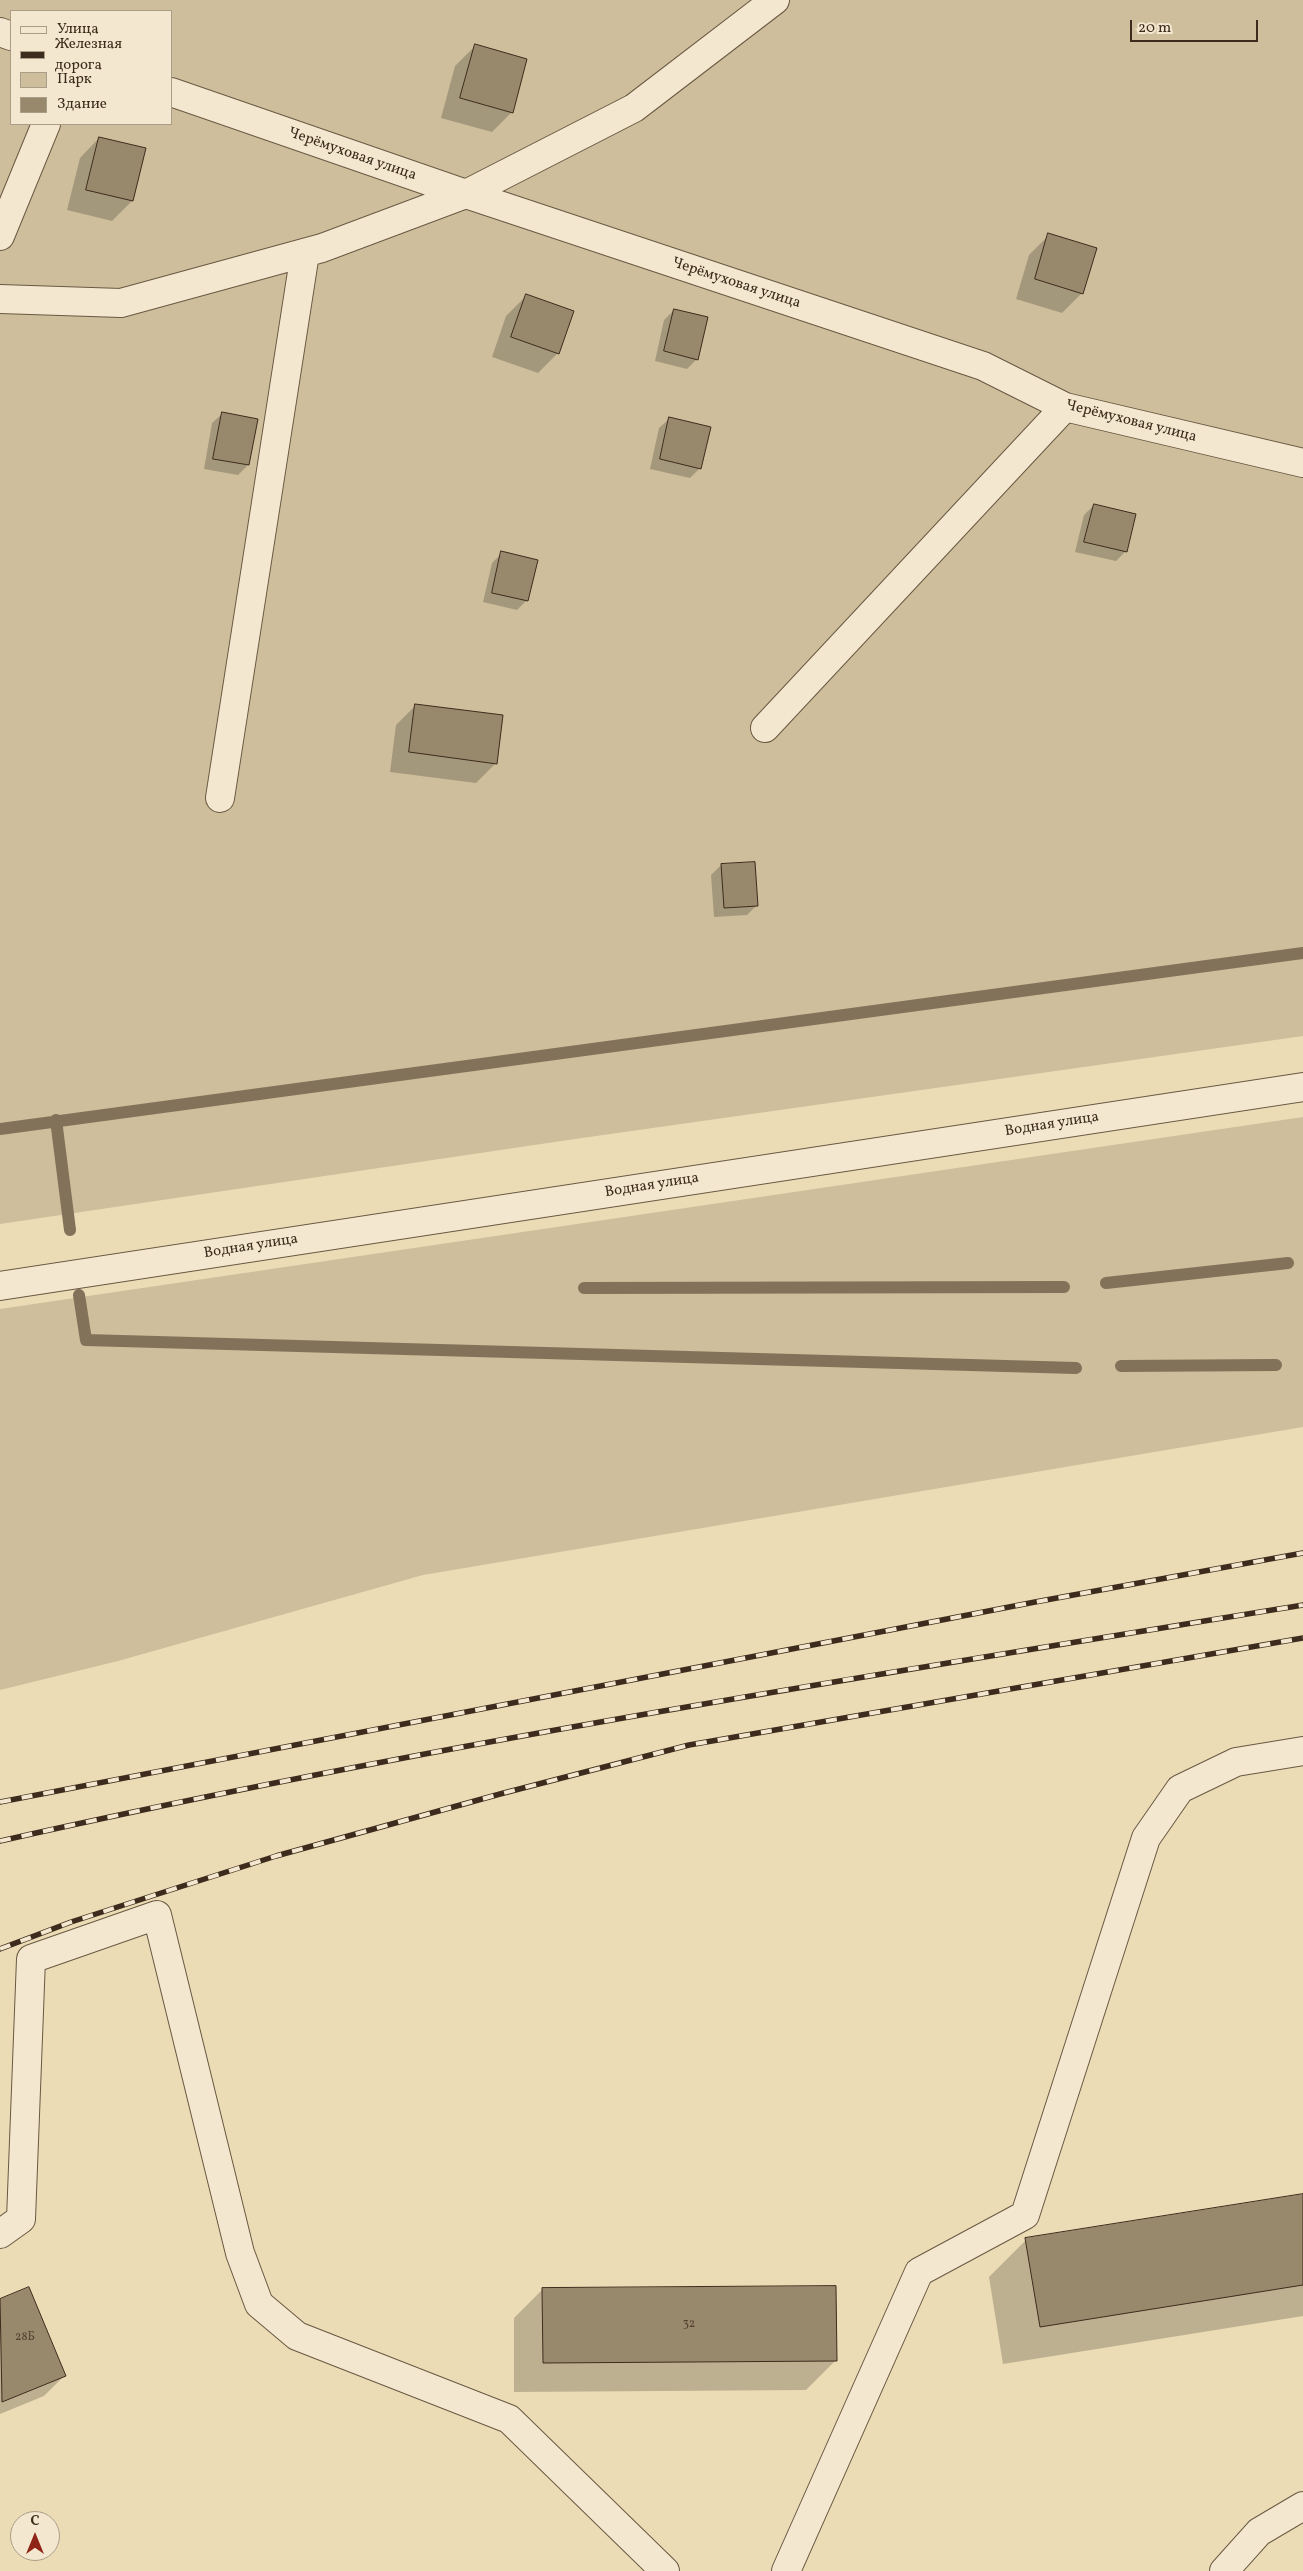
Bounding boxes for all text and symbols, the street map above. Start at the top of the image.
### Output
legend [10,10,172,125]
scale bar [1133,10,1260,42]
text: 20 m [1138,18,1171,39]
text: Улица [57,19,99,40]
text: Железная дорога [55,34,122,76]
text: Парк [57,69,92,90]
text: Здание [57,94,107,115]
street label: Черёмуховая улица [285,125,419,185]
street label: Черёмуховая улица [669,255,803,313]
street label: Черёмуховая улица [1064,397,1198,447]
street label: Водная улица [1004,1109,1100,1141]
street label: Водная улица [604,1170,700,1202]
street label: Водная улица [203,1231,299,1263]
house number: 32 [683,2318,695,2332]
house number: 28Б [15,2331,35,2345]
north arrow [10,2511,60,2561]
text: С [30,2512,40,2531]

